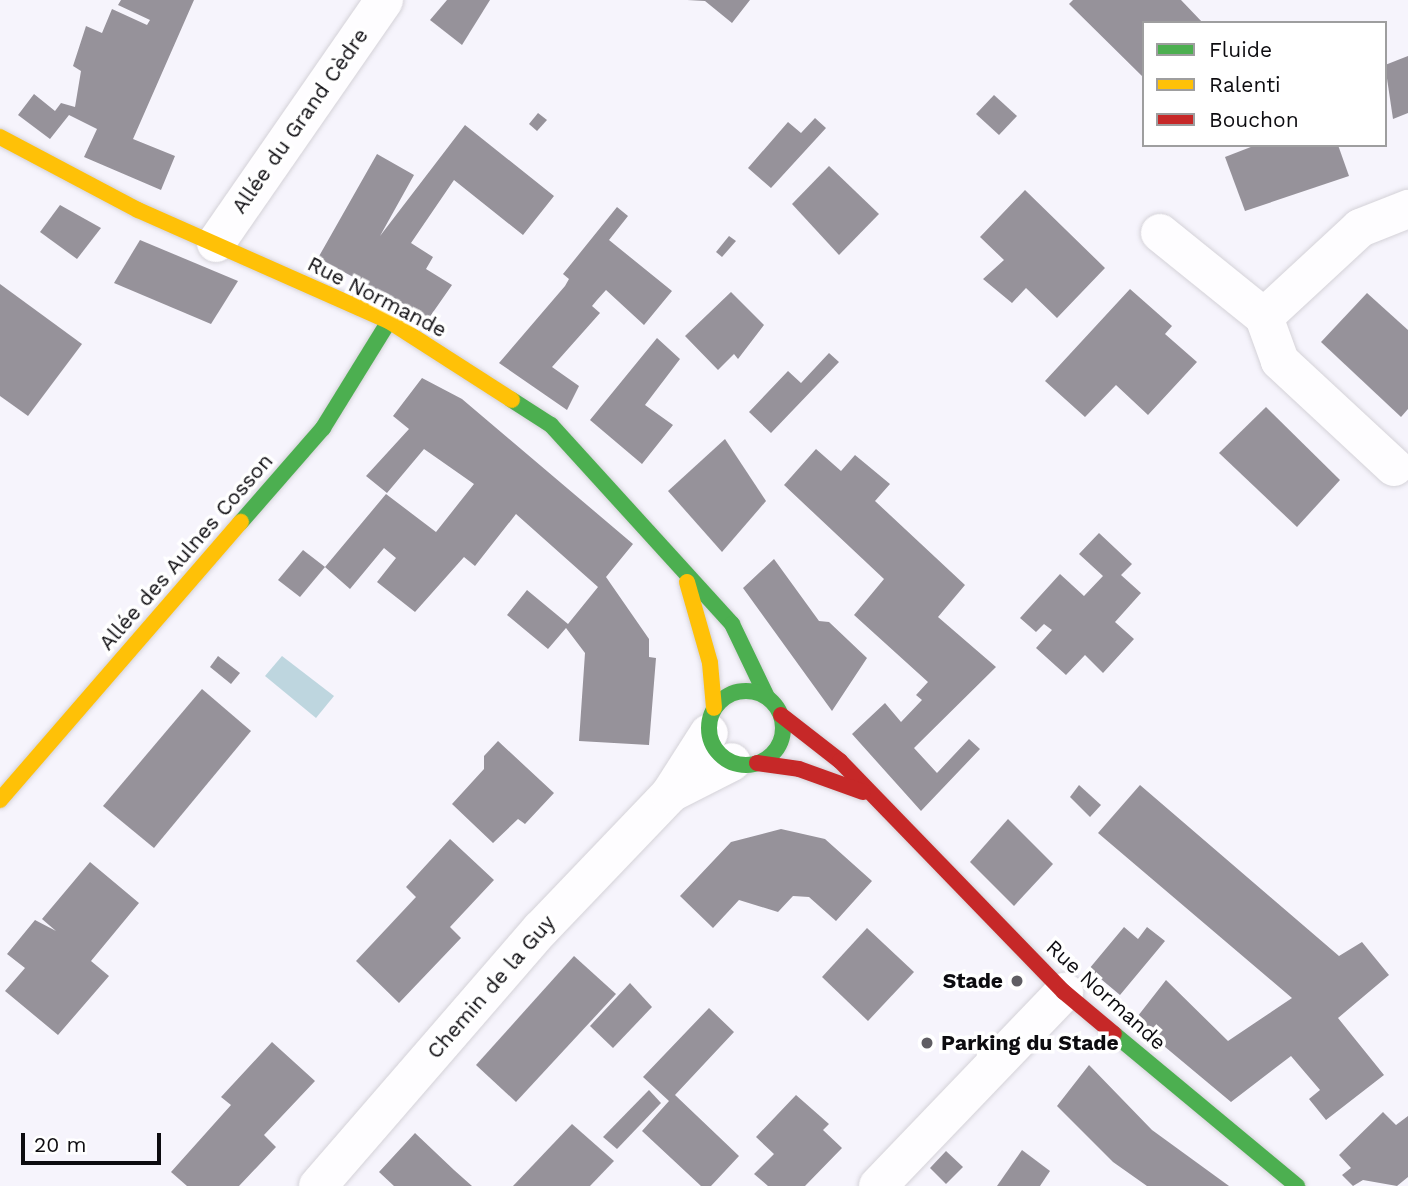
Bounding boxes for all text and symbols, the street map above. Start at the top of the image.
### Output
legend [1142,21,1387,147]
street label: Allée du Grand Cèdre [227,24,373,218]
text: Fluide [1209,37,1272,62]
text: Ralenti [1209,72,1281,97]
text: Bouchon [1209,107,1299,132]
street label: Rue Normande [303,251,451,343]
street label: Allée des Aulnes Cosson [94,448,278,656]
street label: Chemin de la Guy [422,910,560,1064]
street label: Rue Normande [1041,935,1171,1055]
place label: Stade [943,968,1003,994]
marker: Stade [1009,973,1025,989]
place label: Parking du Stade [941,1030,1119,1056]
marker: Parking du Stade [919,1035,935,1051]
scale bar [24,1120,164,1164]
text: 20 m [34,1132,86,1157]

